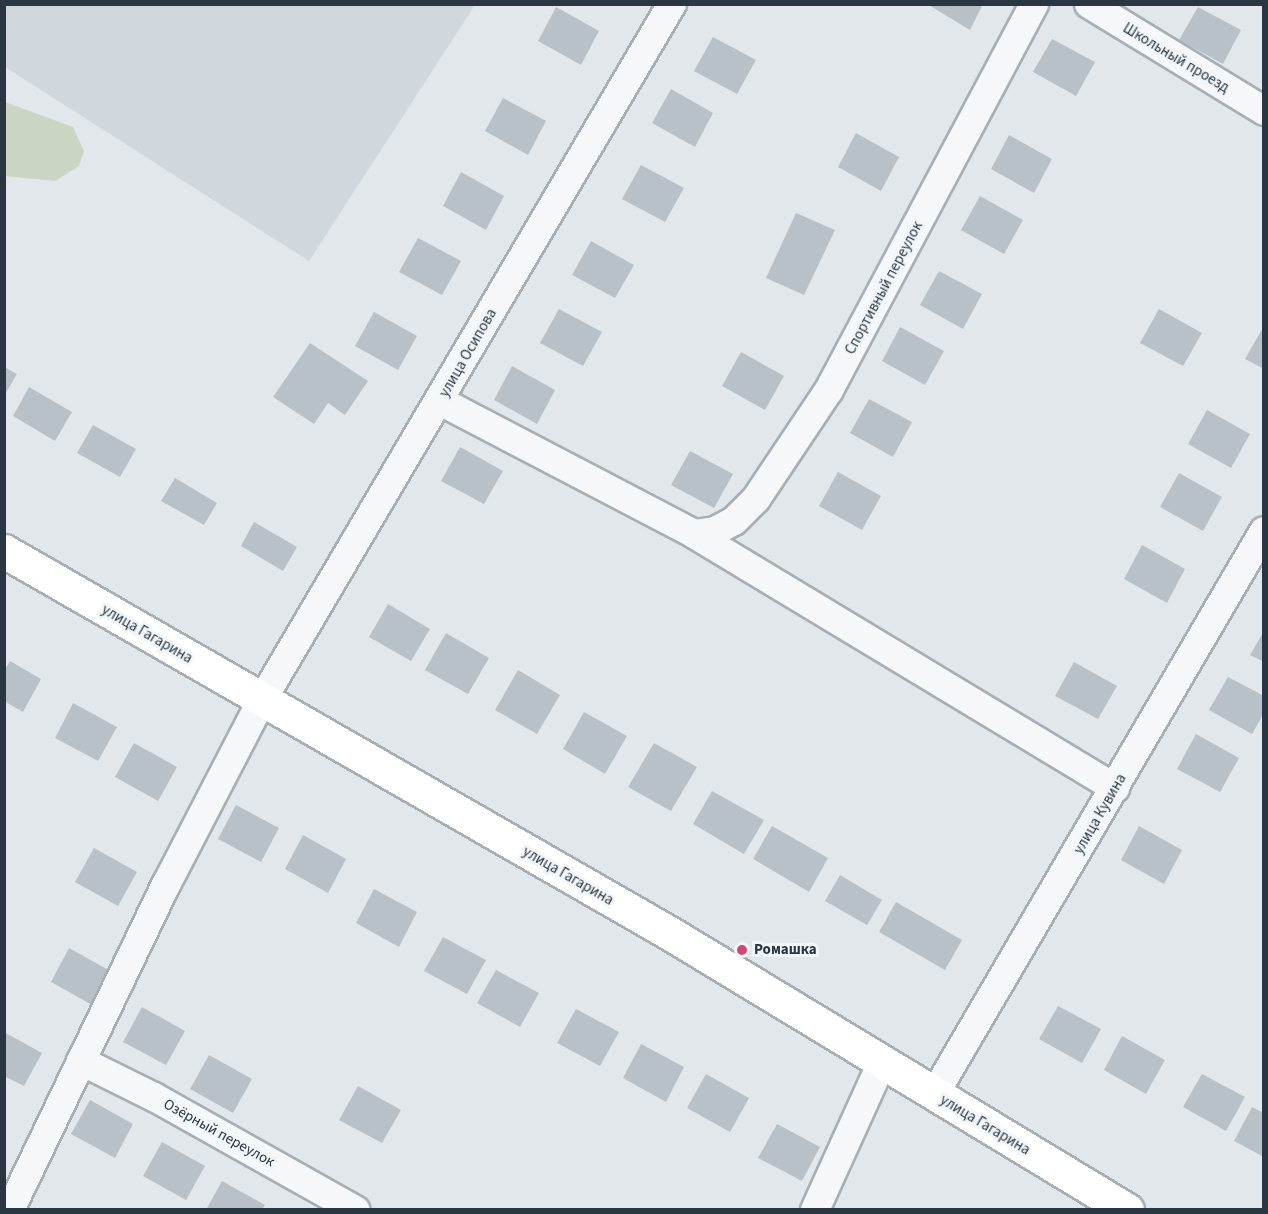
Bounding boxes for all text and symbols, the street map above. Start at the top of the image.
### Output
street label: Школьный проезд [1120,19,1232,97]
street label: Спортивный переулок [841,218,927,358]
street label: улица Осипова [435,306,501,400]
street label: улица Гагарина [98,601,196,667]
street label: улица Кувина [1070,771,1130,857]
street label: улица Гагарина [519,843,617,909]
place label: Ромашка [754,941,817,959]
marker: Ромашка [735,943,749,957]
street label: улица Гагарина [937,1091,1033,1159]
street label: Озёрный переулок [160,1095,278,1171]

